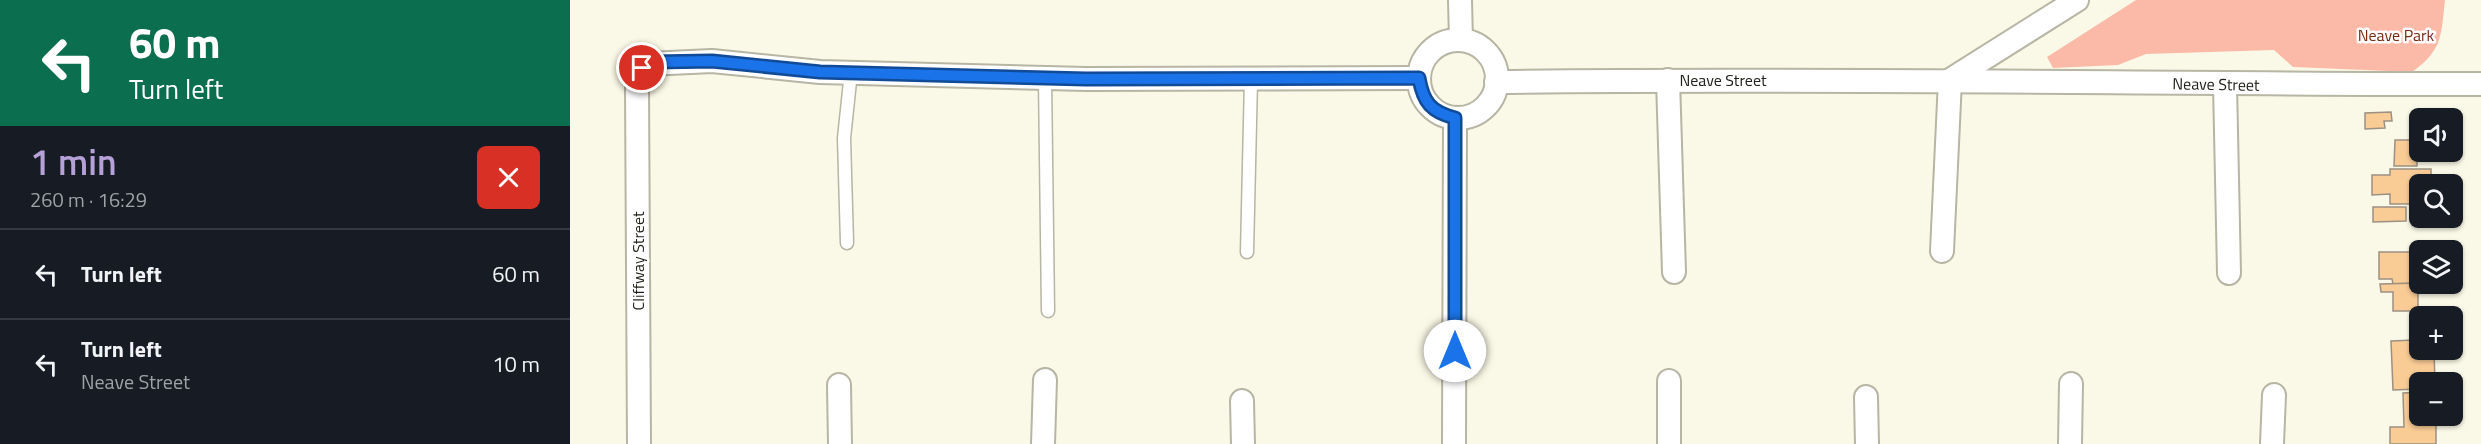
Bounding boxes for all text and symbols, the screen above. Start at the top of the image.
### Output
text: 60 m [129,10,221,74]
park label: Neave Park [2358,23,2435,47]
icon: left [30,24,108,102]
pin [616,42,667,93]
icon: arrive [625,51,658,84]
text: Turn left [129,68,223,109]
street label: Neave Street [1679,68,1767,92]
street label: Neave Street [2172,71,2260,97]
map controls [2409,108,2463,426]
button: sound [2409,108,2463,162]
text: 1 min [30,134,117,189]
button: close [477,146,540,209]
button: search [2409,174,2463,228]
text: 260 m · 16:29 [30,184,147,215]
street label: Cliffway Street [626,211,650,311]
button: layers [2409,240,2463,294]
text: Turn left [81,257,162,291]
text: 60 m [492,257,540,291]
icon: left [30,258,63,291]
button: + [2409,306,2463,360]
position arrow [1423,319,1487,383]
text: Turn left [81,332,162,366]
text: 10 m [492,347,540,381]
icon: left [30,348,63,381]
text: Neave Street [81,366,190,397]
button: − [2409,372,2463,426]

